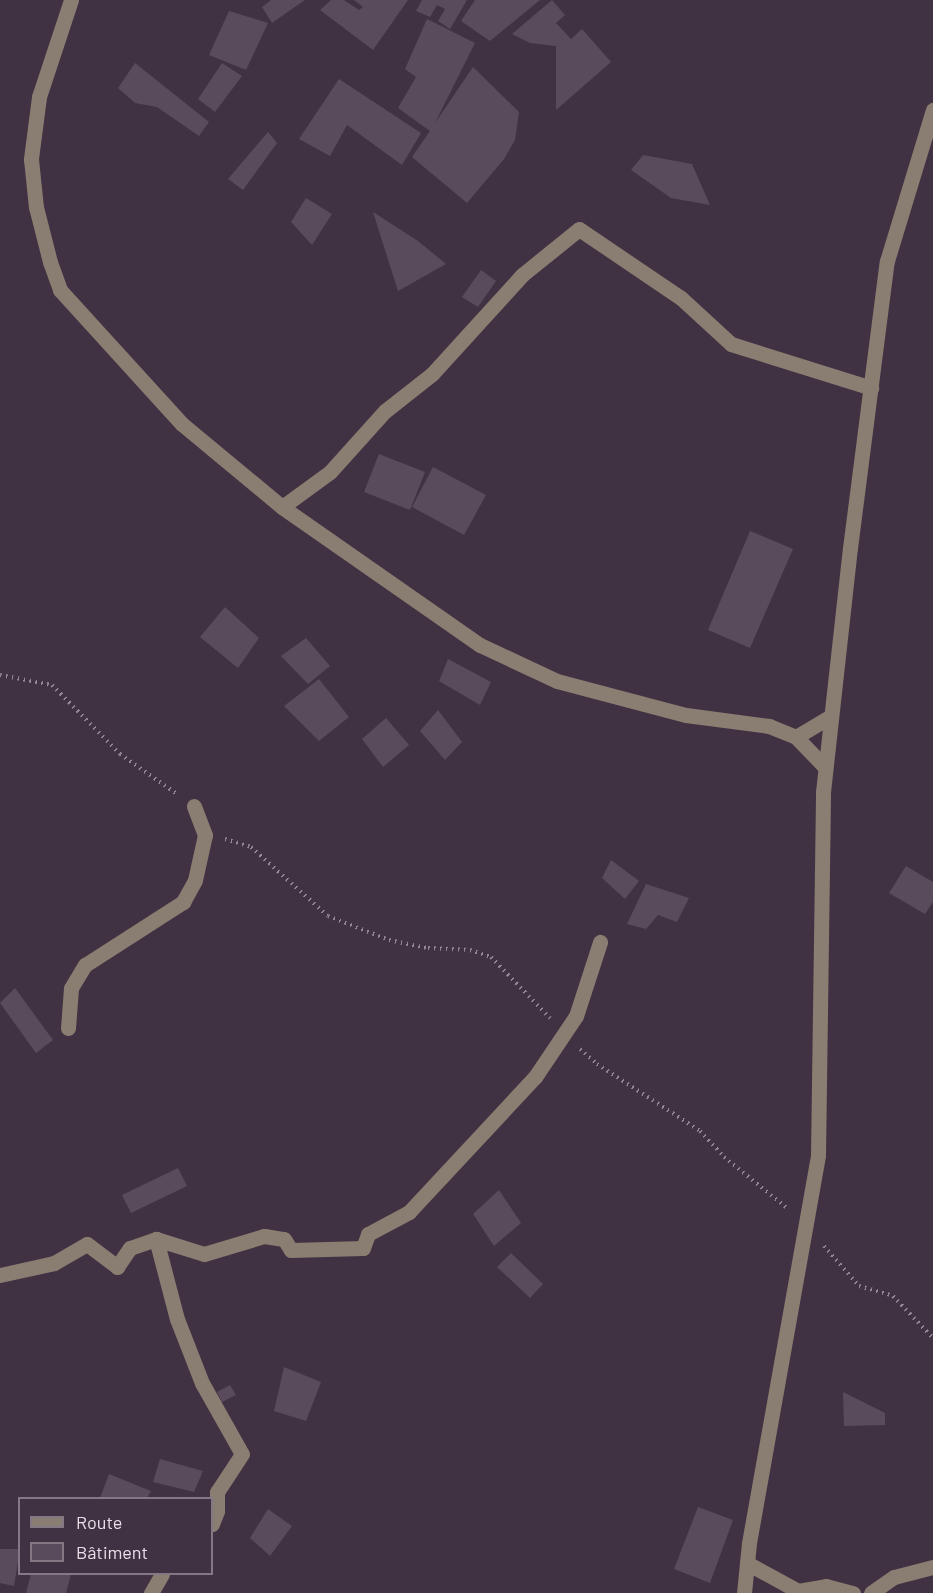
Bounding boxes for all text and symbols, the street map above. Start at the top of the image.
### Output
legend [18,1497,213,1575]
text: Route [76,1511,122,1533]
text: Bâtiment [76,1541,148,1563]

